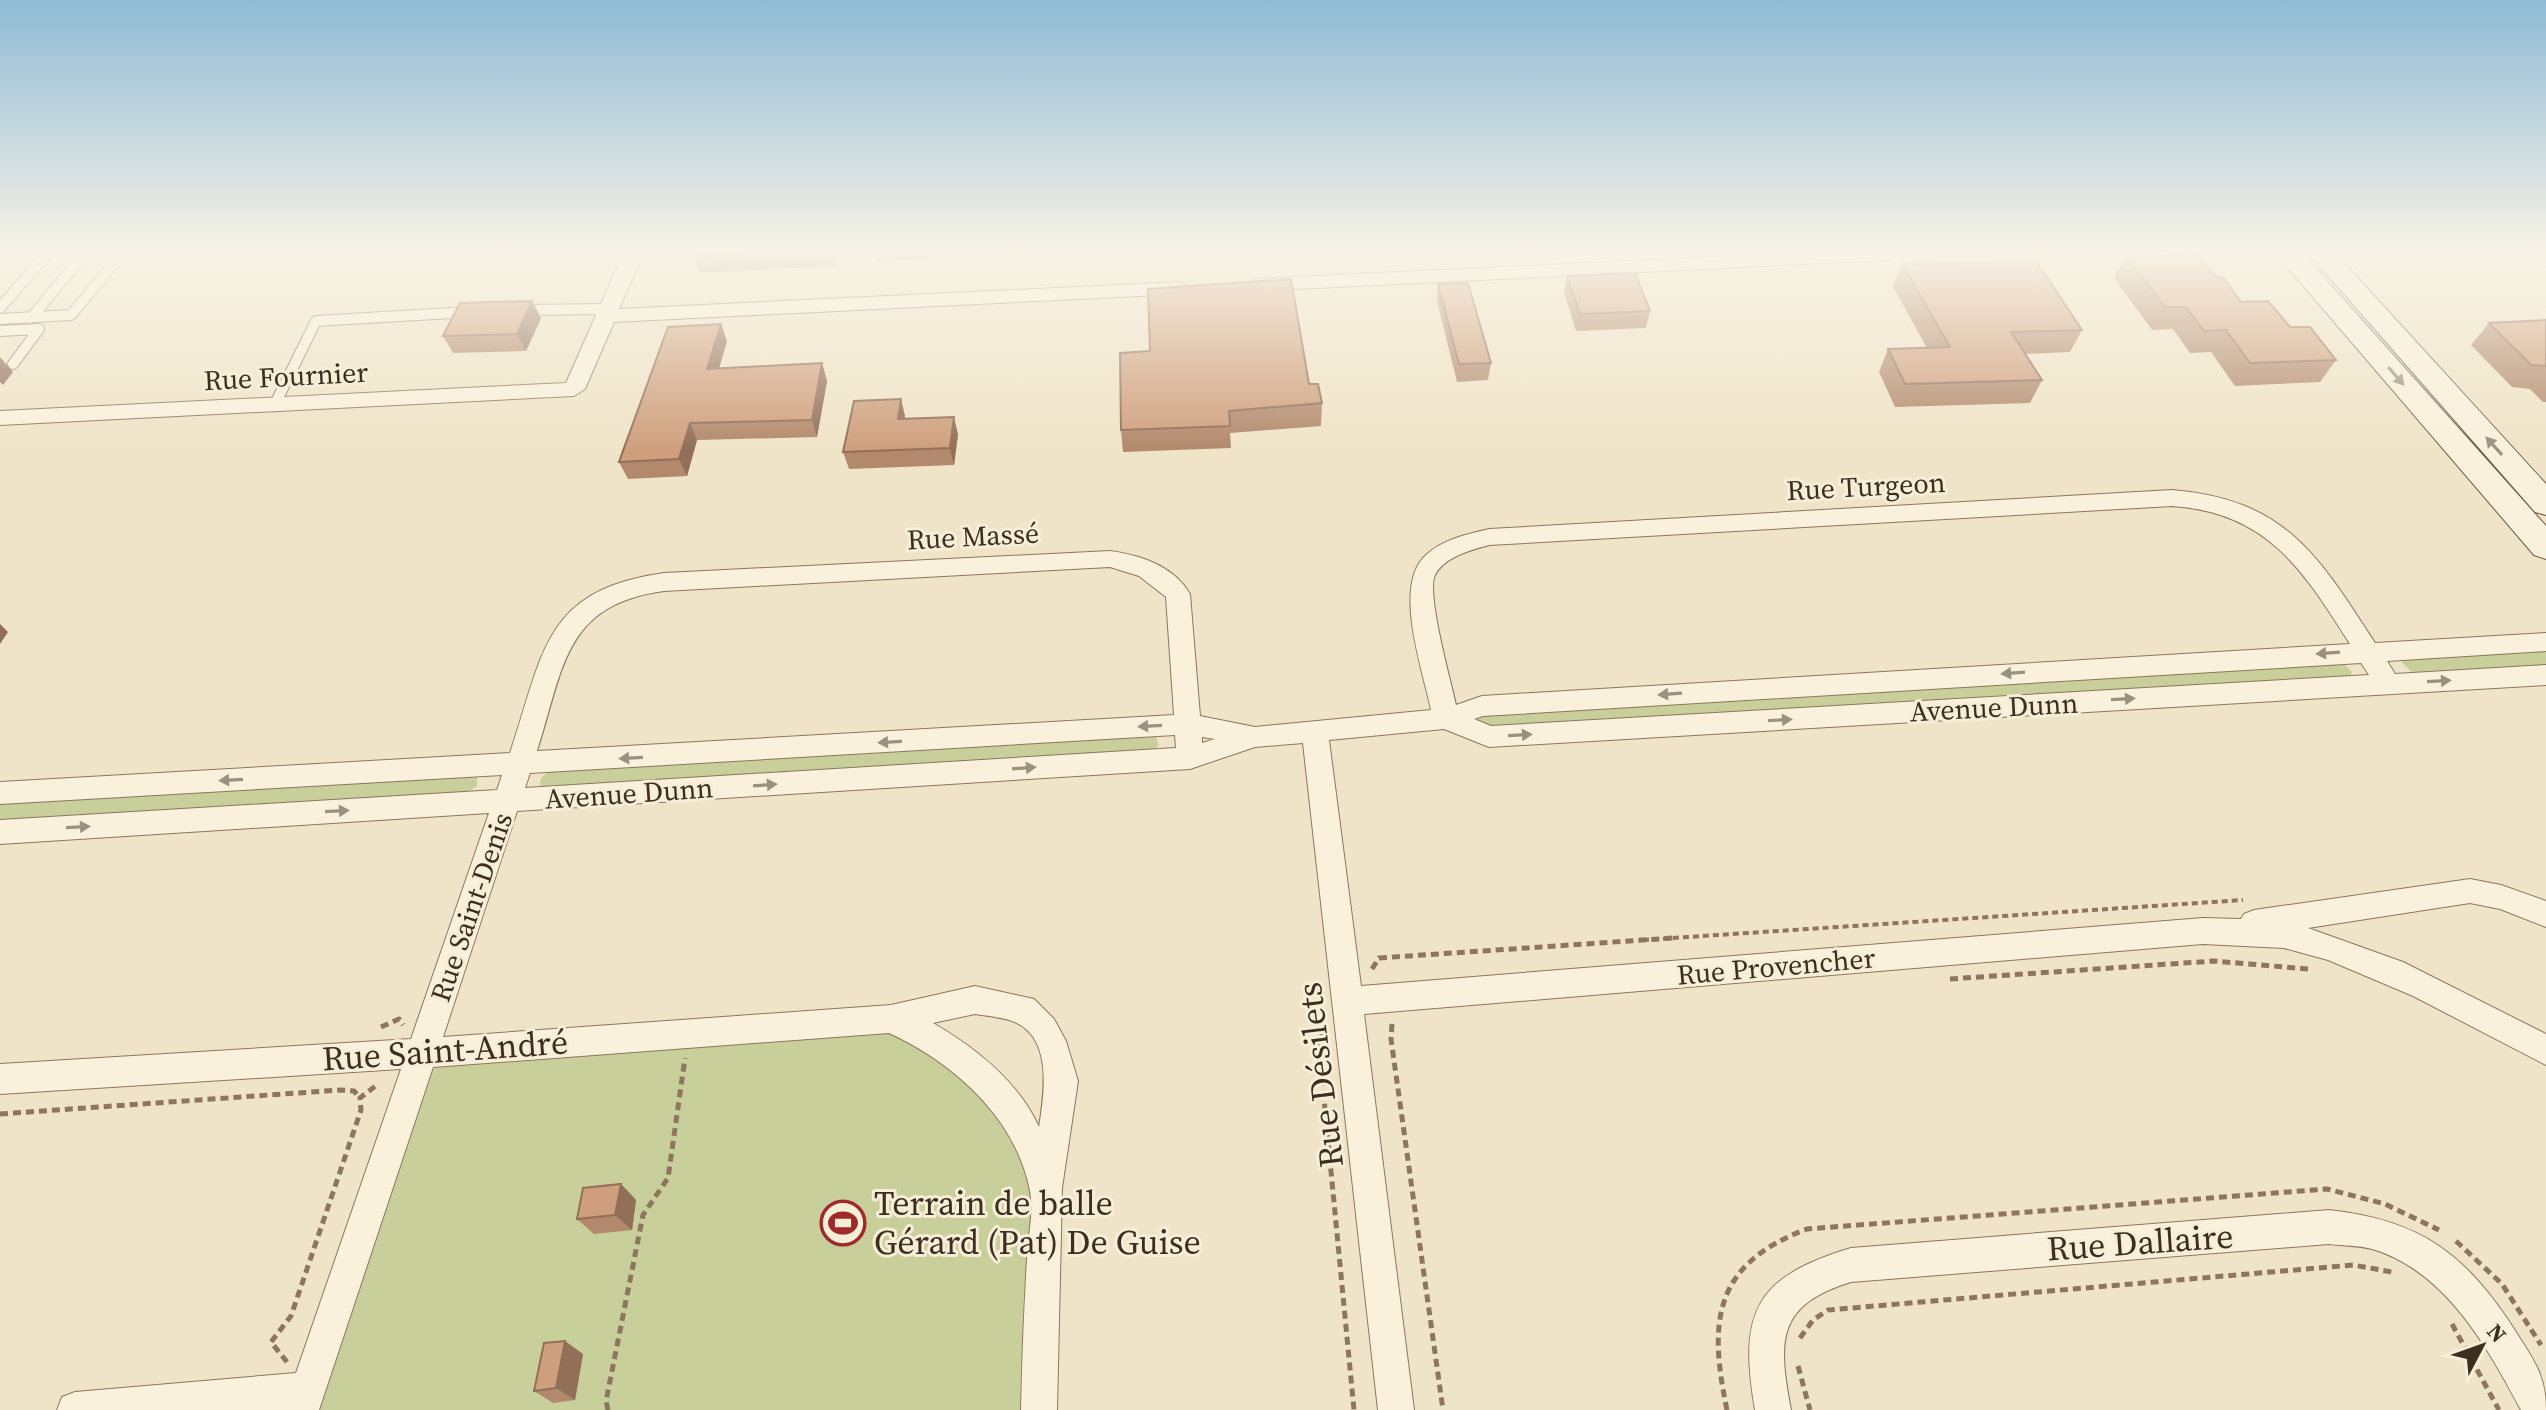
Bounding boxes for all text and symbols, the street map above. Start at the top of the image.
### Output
street label: Rue Fournier [203,353,369,399]
one-way arrow [2386,366,2404,385]
one-way arrow [2485,436,2503,456]
street label: Rue Turgeon [1785,463,1947,509]
street label: Rue Massé [906,514,1040,558]
one-way arrow [2315,647,2340,660]
one-way arrow [2000,667,2025,680]
one-way arrow [2427,674,2452,687]
street label: Avenue Dunn [1909,684,2079,730]
one-way arrow [1657,688,1682,701]
one-way arrow [2111,693,2136,706]
one-way arrow [1768,713,1793,726]
one-way arrow [1137,720,1162,733]
one-way arrow [1508,729,1533,742]
one-way arrow [877,736,902,749]
one-way arrow [618,751,643,764]
one-way arrow [1012,761,1037,774]
street label: Avenue Dunn [544,768,714,818]
one-way arrow [218,774,243,787]
one-way arrow [753,778,778,791]
one-way arrow [325,805,350,818]
street label: Rue Saint-Denis [421,807,521,1007]
one-way arrow [66,820,91,833]
street label: Rue Provencher [1675,938,1877,994]
street label: Rue Désilets [1286,980,1354,1170]
street label: Rue Saint-André [321,1018,569,1082]
place label: Terrain de balle Gérard (Pat) De Guise [874,1180,1201,1265]
sports icon: Terrain de balle Gérard (Pat) De Guise [819,1199,867,1247]
street label: Rue Dallaire [2045,1213,2235,1271]
north arrow [2442,1306,2522,1386]
text: N [2481,1317,2514,1349]

